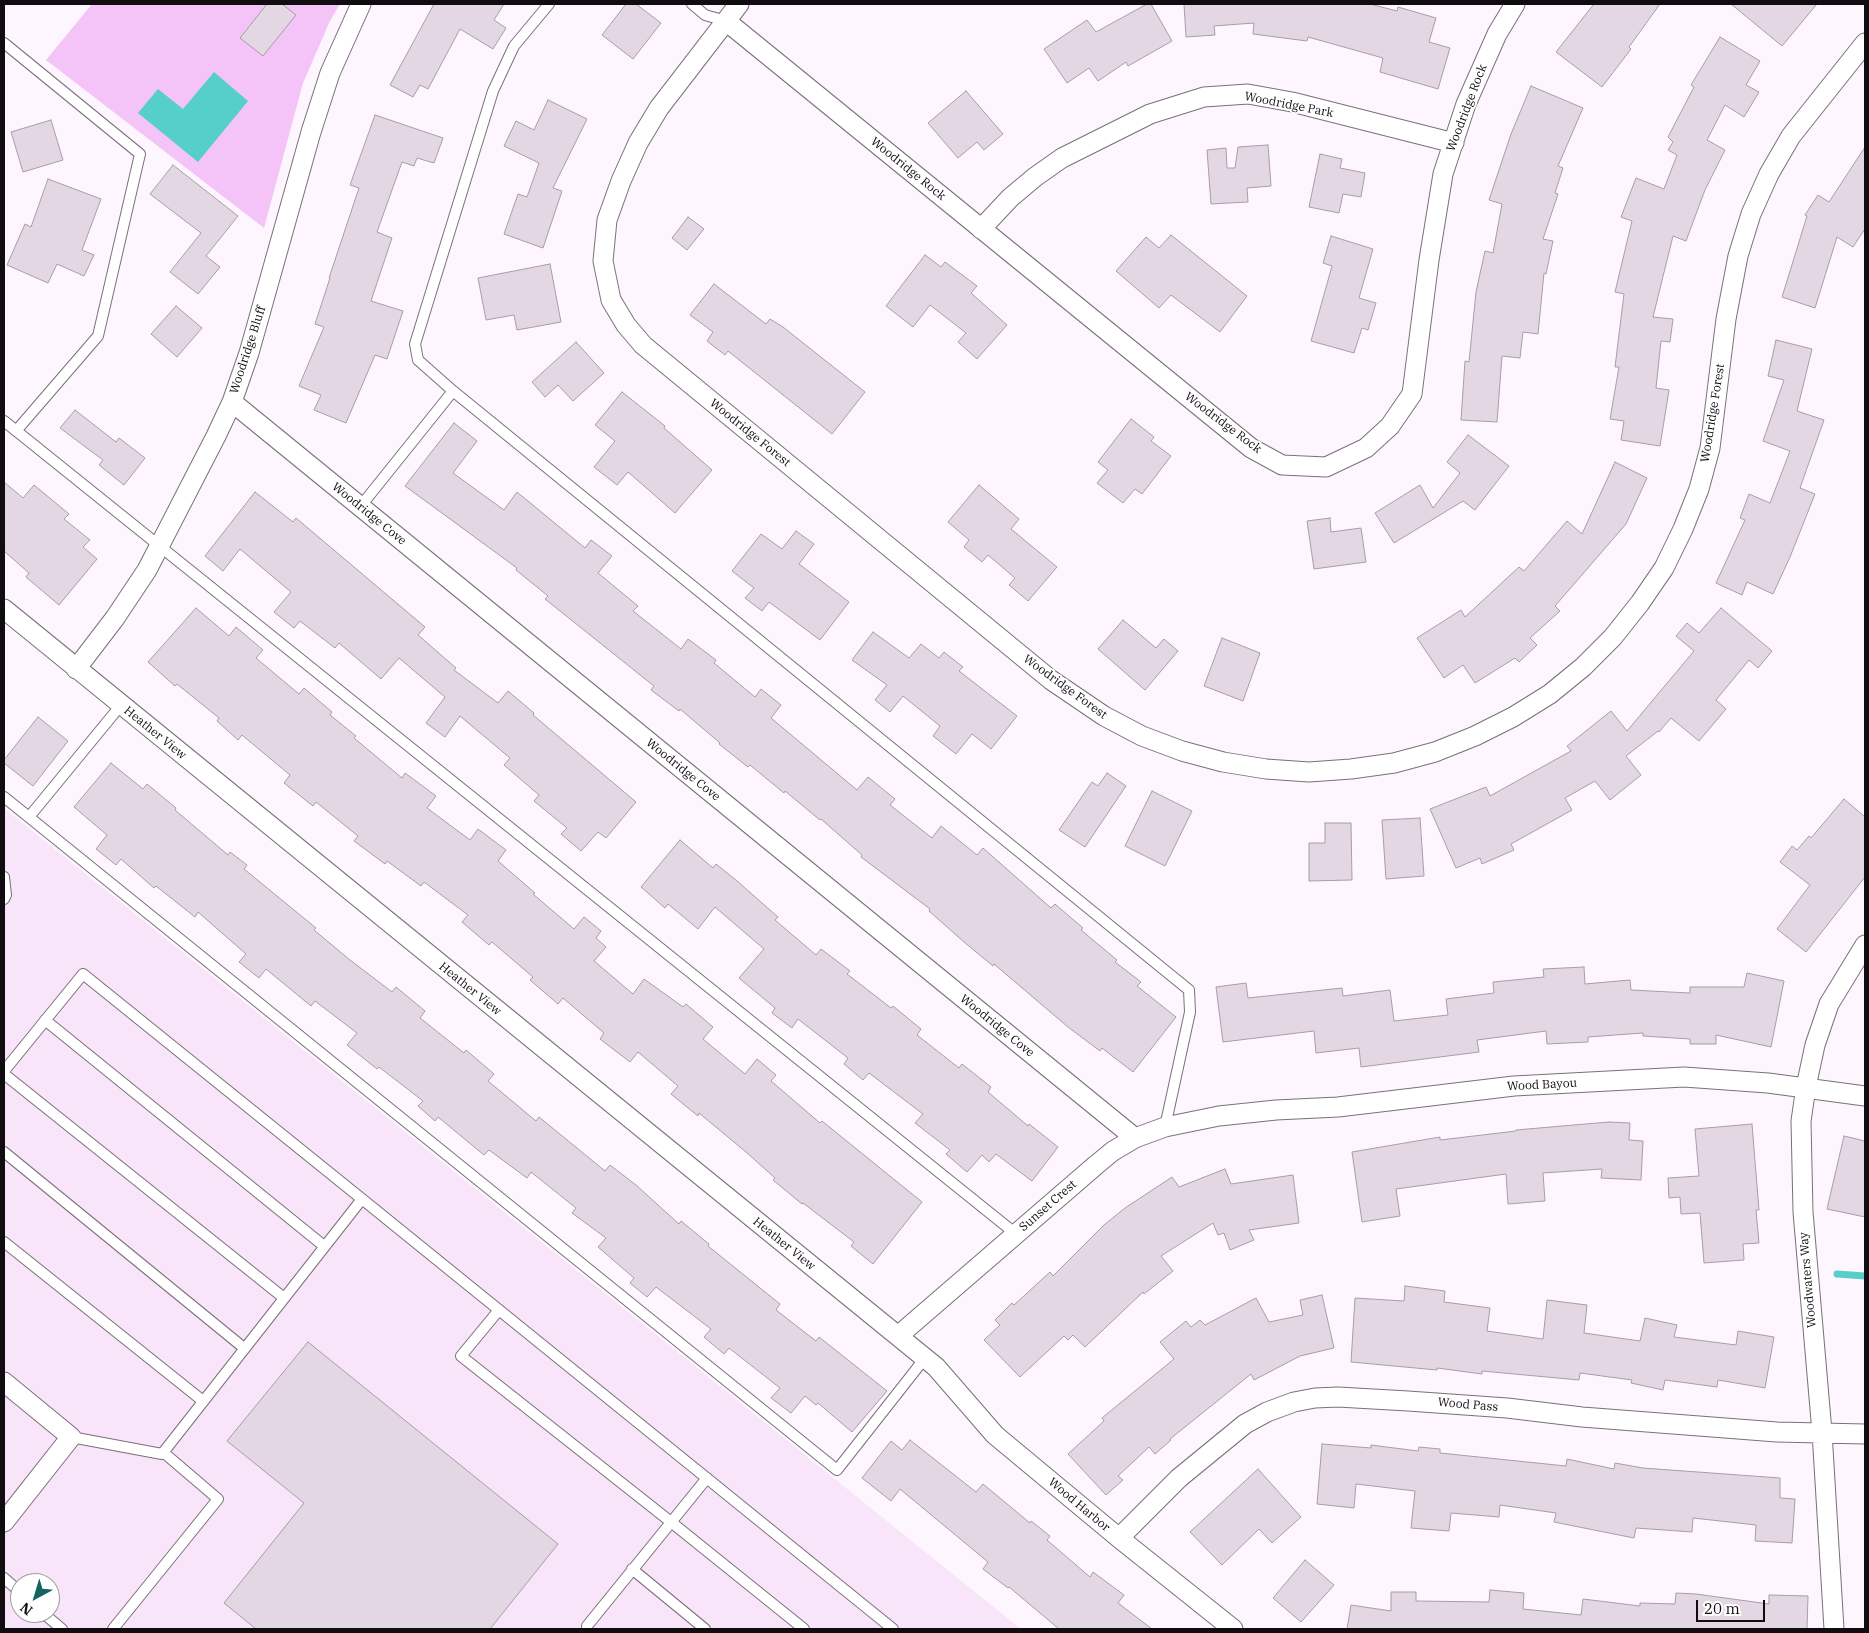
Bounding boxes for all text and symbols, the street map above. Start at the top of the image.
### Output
street label: Woodridge Rock [1444,62,1490,154]
street label: Woodridge Park [1243,89,1335,121]
street label: Woodridge Rock [868,134,948,204]
street label: Woodridge Bluff [227,304,269,396]
street label: Woodridge Forest [1698,363,1728,463]
street label: Woodridge Rock [1182,390,1264,456]
street label: Woodridge Forest [707,396,793,470]
street label: Woodridge Cove [329,480,409,548]
street label: Woodridge Forest [1020,652,1110,722]
street label: Heather View [121,704,189,762]
street label: Woodridge Cove [643,736,723,804]
street label: Heather View [436,960,504,1018]
street label: Woodridge Cove [957,992,1037,1060]
street label: Wood Bayou [1507,1076,1577,1094]
street label: Sunset Crest [1017,1177,1079,1235]
street label: Heather View [750,1215,818,1273]
street label: Woodwaters Way [1797,1231,1819,1329]
street label: Wood Pass [1437,1395,1499,1415]
street label: Wood Harbor [1045,1475,1113,1535]
north arrow [10,1573,60,1623]
scale bar [1699,1590,1768,1622]
text: N [16,1598,36,1619]
text: 20 m [1704,1599,1740,1618]

